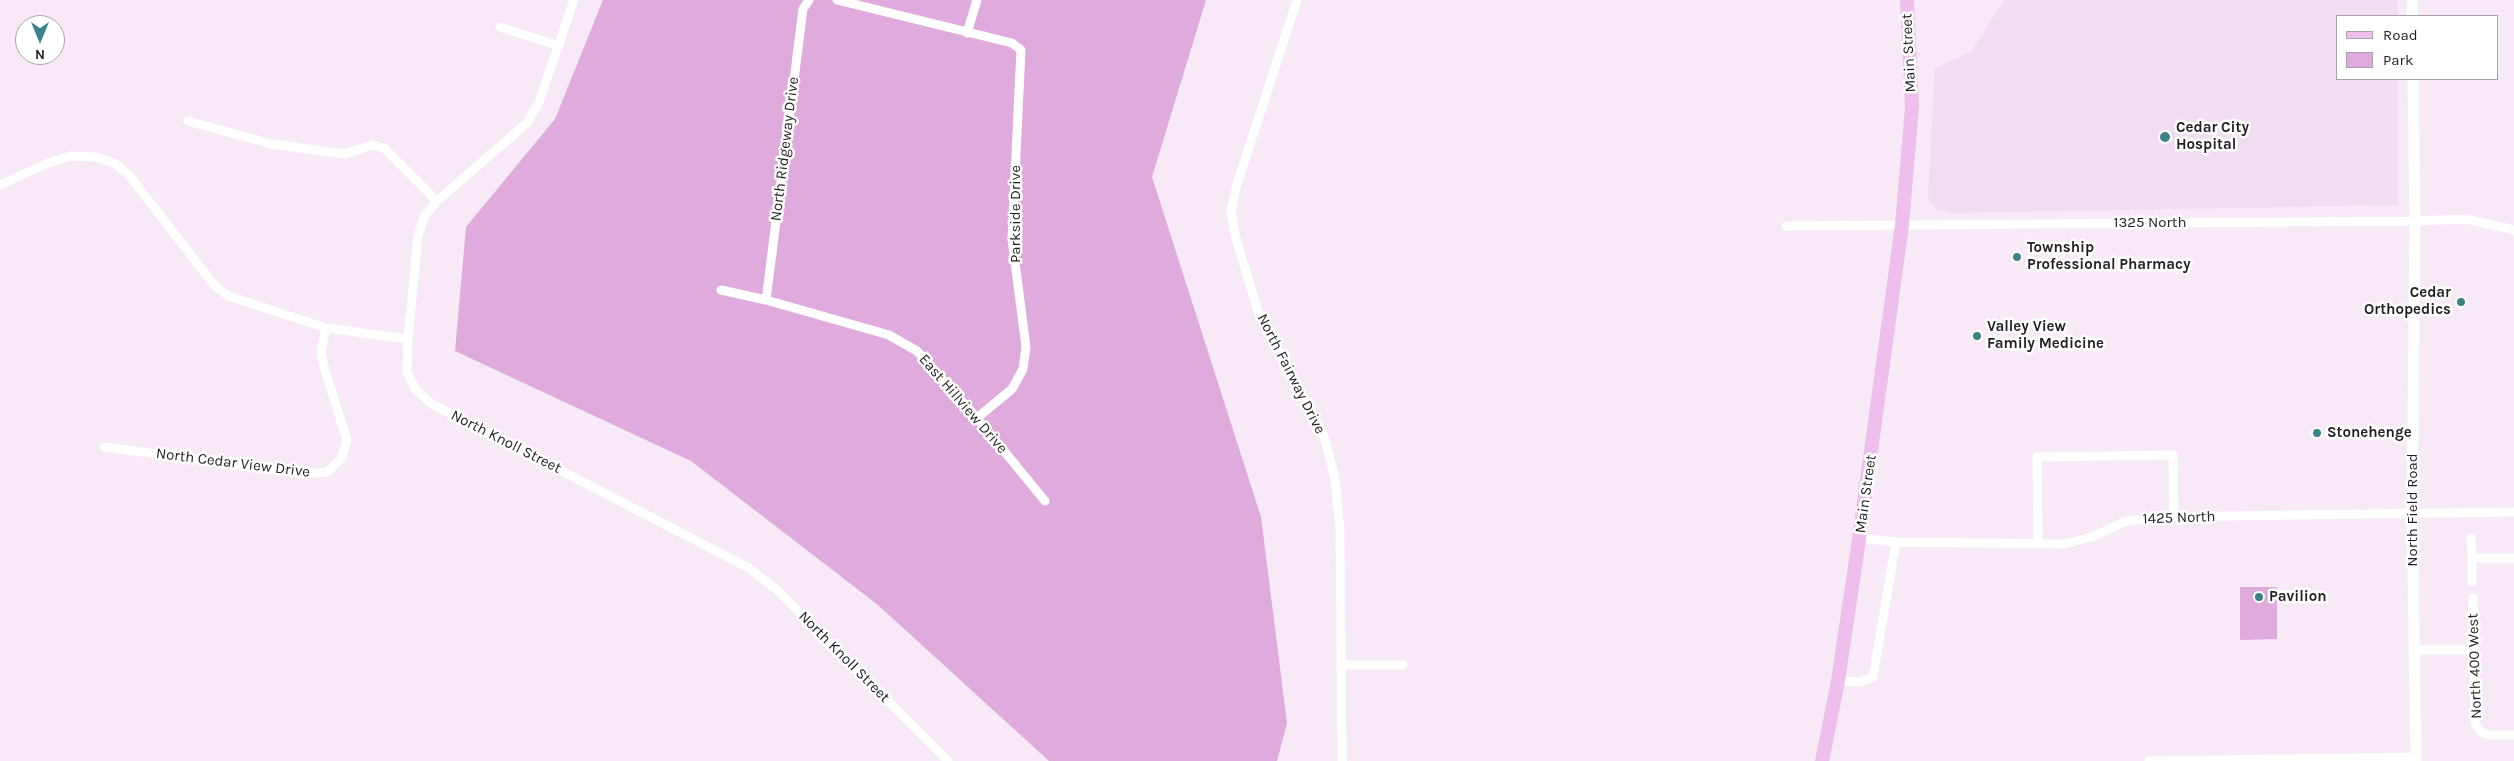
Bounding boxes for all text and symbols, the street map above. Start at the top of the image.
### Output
street label: Main Street [1898,13,1920,93]
north arrow [15,15,65,65]
legend [2336,15,2499,80]
text: Road [2383,26,2418,44]
text: N [35,46,45,63]
text: Park [2383,51,2413,69]
street label: North Ridgeway Drive [767,76,803,222]
place label: Cedar City Hospital [2176,119,2249,154]
marker: Cedar City Hospital [2158,130,2172,144]
street label: Parkside Drive [1007,165,1025,263]
street label: 1325 North [2113,214,2187,232]
place label: Township Professional Pharmacy [2027,239,2190,274]
marker: Township Professional Pharmacy [2011,251,2023,263]
place label: Cedar Orthopedics [2364,284,2451,319]
marker: Cedar Orthopedics [2455,296,2467,308]
street label: North Fairway Drive [1253,311,1329,437]
place label: Valley View Family Medicine [1987,318,2104,353]
marker: Valley View Family Medicine [1971,330,1983,342]
street label: East Hillview Drive [915,351,1011,457]
street label: North Knoll Street [448,406,564,478]
place label: Stonehenge [2327,424,2412,442]
marker: Stonehenge [2311,427,2323,439]
street label: North Cedar View Drive [155,445,311,481]
street label: North Field Road [2404,453,2422,567]
street label: Main Street [1852,454,1880,534]
street label: 1425 North [2142,508,2216,528]
place label: Pavilion [2269,588,2327,606]
marker: Pavilion [2253,591,2265,603]
street label: North Knoll Street [795,608,893,706]
street label: North 400 West [2464,613,2486,719]

